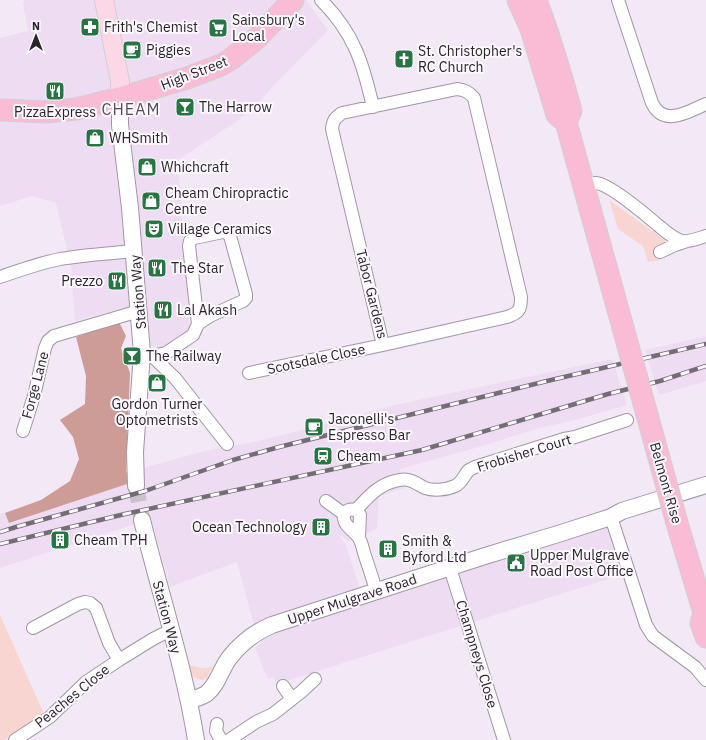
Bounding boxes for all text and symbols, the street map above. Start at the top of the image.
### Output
place label: Sainsbury's Local [232,11,305,45]
north arrow [16,16,56,56]
pharmacy icon: Frith's Chemist [79,16,101,38]
supermarket icon: Sainsbury's Local [207,17,229,39]
place label: Frith's Chemist [104,18,198,36]
text: N [32,19,40,33]
cafe icon: Piggies [121,39,143,61]
place label: Piggies [146,41,191,59]
place label: St. Christopher's RC Church [418,42,523,76]
church icon: St. Christopher's RC Church [393,48,415,70]
street label: High Street [158,52,230,94]
restaurant icon: PizzaExpress [44,80,66,102]
bar icon: The Harrow [174,96,196,118]
place label: The Harrow [199,98,272,116]
district label: CHEAM [102,99,160,119]
place label: PizzaExpress [14,103,96,121]
shop icon: WHSmith [84,127,106,149]
place label: WHSmith [109,129,168,147]
shop icon: Whichcraft [136,156,158,178]
place label: Whichcraft [161,158,229,176]
place label: Cheam Chiropractic Centre [165,184,289,218]
shop icon: Cheam Chiropractic Centre [140,190,162,212]
theatre icon: Village Ceramics [143,218,165,240]
place label: Village Ceramics [168,220,272,238]
street label: Tabor Gardens [352,247,392,341]
street label: Station Way [126,254,150,330]
restaurant icon: The Star [146,257,168,279]
place label: The Star [171,259,224,277]
restaurant icon: Prezzo [106,270,128,292]
place label: Prezzo [61,272,103,290]
restaurant icon: Lal Akash [152,299,174,321]
place label: Lal Akash [177,301,237,319]
street label: Scotsdale Close [265,340,367,378]
bar icon: The Railway [121,345,143,367]
place label: The Railway [146,347,222,365]
street label: Forge Lane [17,349,53,420]
shop icon: Gordon Turner Optometrists [146,372,168,394]
place label: Gordon Turner Optometrists [111,395,203,429]
place label: Jaconelli's Espresso Bar [328,410,410,444]
cafe icon: Jaconelli's Espresso Bar [303,416,325,438]
street label: Frobisher Court [475,430,573,476]
street label: Belmont Rise [646,440,686,526]
station icon: Cheam [312,445,334,467]
place label: Cheam [337,447,381,465]
building icon: Ocean Technology [310,516,332,538]
place label: Ocean Technology [192,518,307,536]
building icon: Cheam TPH [49,529,71,551]
place label: Cheam TPH [74,531,148,549]
place label: Smith & Byford Ltd [402,532,467,566]
building icon: Smith & Byford Ltd [377,538,399,560]
place label: Upper Mulgrave Road Post Office [530,546,634,580]
public building icon: Upper Mulgrave Road Post Office [505,552,527,574]
street label: Upper Mulgrave Road [285,570,419,628]
street label: Station Way [149,579,185,655]
street label: Champneys Close [452,598,502,710]
street label: Peaches Close [31,660,113,732]

